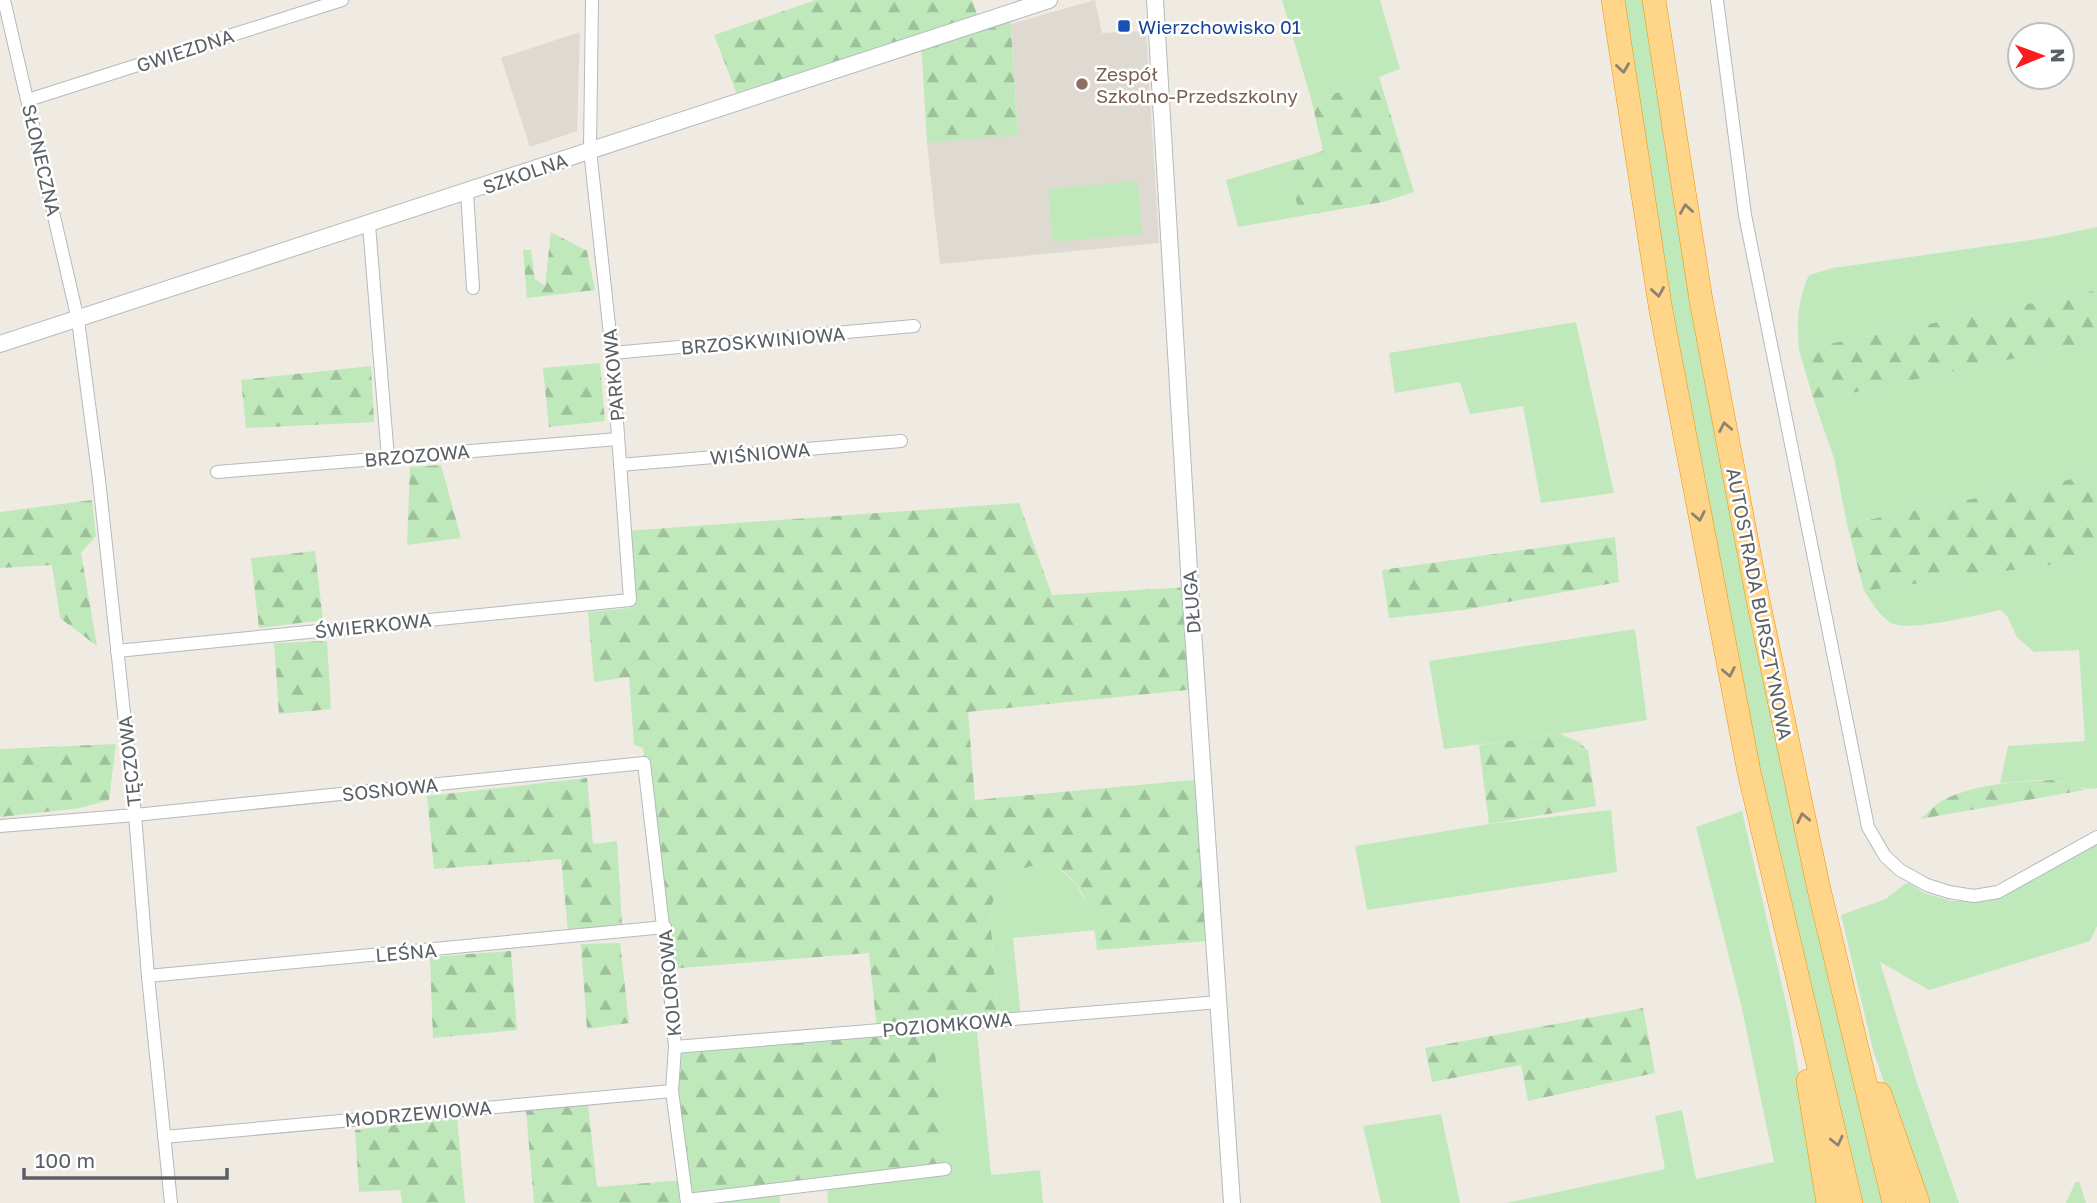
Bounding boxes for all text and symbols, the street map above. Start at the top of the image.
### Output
place label: Wierzchowisko 01 [1138,15,1301,38]
marker: Wierzchowisko 01 [1116,18,1132,34]
north arrow [2006,21,2076,91]
street label: GWIEZDNA [133,23,237,77]
text: N [2047,48,2070,63]
place label: Zespół Szkolno-Przedszkolny [1096,62,1298,107]
one-way arrow [1615,62,1630,73]
marker: Zespół Szkolno-Przedszkolny [1074,76,1090,92]
street label: SŁONECZNA [18,102,66,218]
street label: SZKOLNA [480,148,571,198]
one-way arrow [1679,203,1694,215]
one-way arrow [1650,286,1665,298]
street label: BRZOSKWINIOWA [680,321,846,359]
street label: PARKOWA [597,327,629,422]
one-way arrow [1718,421,1733,433]
street label: WIŚNIOWA [709,437,811,469]
street label: BRZOZOWA [363,439,471,471]
street label: AUTOSTRADA BURSZTYNOWA [1722,466,1798,742]
one-way arrow [1691,510,1706,522]
street label: DŁUGA [1177,569,1205,635]
street label: ŚWIERKOWA [314,607,433,643]
one-way arrow [1721,666,1736,678]
street label: TĘCZOWA [113,714,145,807]
street label: SOSNOWA [341,772,439,805]
one-way arrow [1797,812,1812,824]
street label: KOLOROWA [653,928,685,1038]
street label: LEŚNA [374,938,438,966]
street label: POZIOMKOWA [881,1007,1013,1041]
street label: MODRZEWIOWA [344,1095,493,1131]
one-way arrow [1828,1135,1843,1147]
scale bar [24,1136,228,1180]
text: 100 m [35,1147,95,1173]

